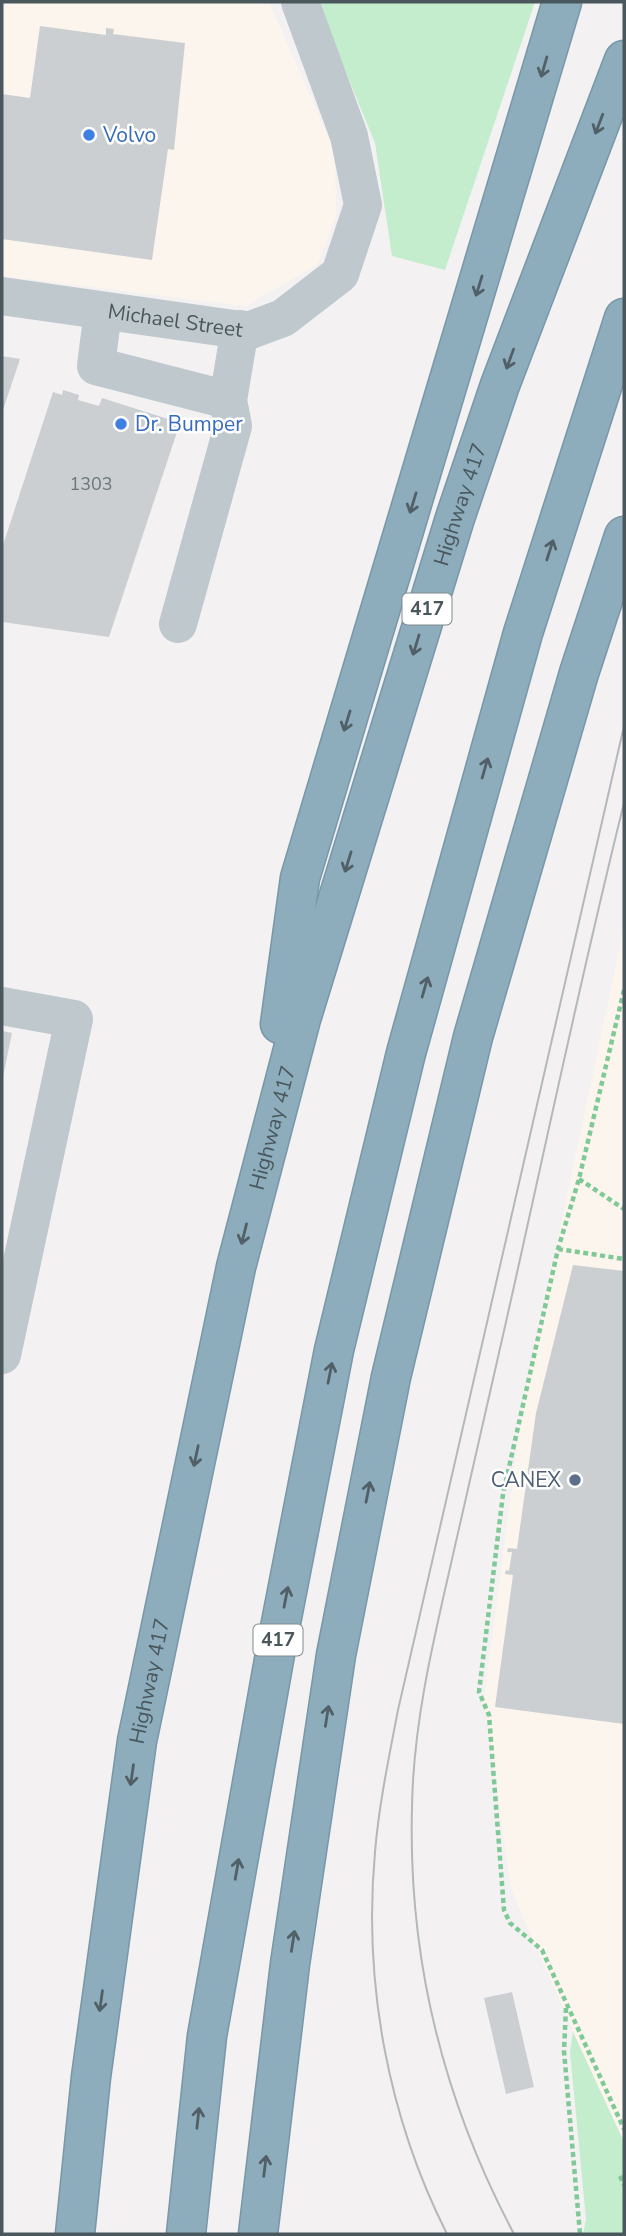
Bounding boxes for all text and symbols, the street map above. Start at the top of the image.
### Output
one-way arrow [536,56,549,78]
one-way arrow [592,112,605,134]
place label: Volvo [102,121,156,149]
marker: Volvo [81,127,97,143]
one-way arrow [472,274,484,296]
street label: Michael Street [106,297,245,344]
one-way arrow [503,348,515,370]
place label: Dr. Bumper [135,410,243,438]
marker: Dr. Bumper [113,416,129,432]
street label: Highway 417 [427,440,493,569]
house number: 1303 [69,472,113,496]
one-way arrow [406,492,419,514]
one-way arrow [544,539,557,561]
road number: 417 [402,594,452,624]
one-way arrow [408,634,421,656]
one-way arrow [340,710,353,732]
one-way arrow [480,757,493,779]
one-way arrow [341,851,354,873]
one-way arrow [419,977,432,999]
street label: Highway 417 [243,1063,302,1193]
one-way arrow [237,1223,250,1245]
one-way arrow [324,1362,337,1385]
one-way arrow [188,1444,202,1467]
place label: CANEX [491,1466,561,1494]
marker: CANEX [567,1472,583,1488]
one-way arrow [362,1481,375,1504]
one-way arrow [280,1586,294,1609]
street label: Highway 417 [123,1616,176,1747]
road number: 417 [254,1624,302,1656]
one-way arrow [321,1705,334,1728]
one-way arrow [126,1763,139,1786]
one-way arrow [231,1858,244,1881]
one-way arrow [287,1930,300,1953]
one-way arrow [95,1989,108,2011]
one-way arrow [192,2107,205,2129]
one-way arrow [259,2156,272,2178]

